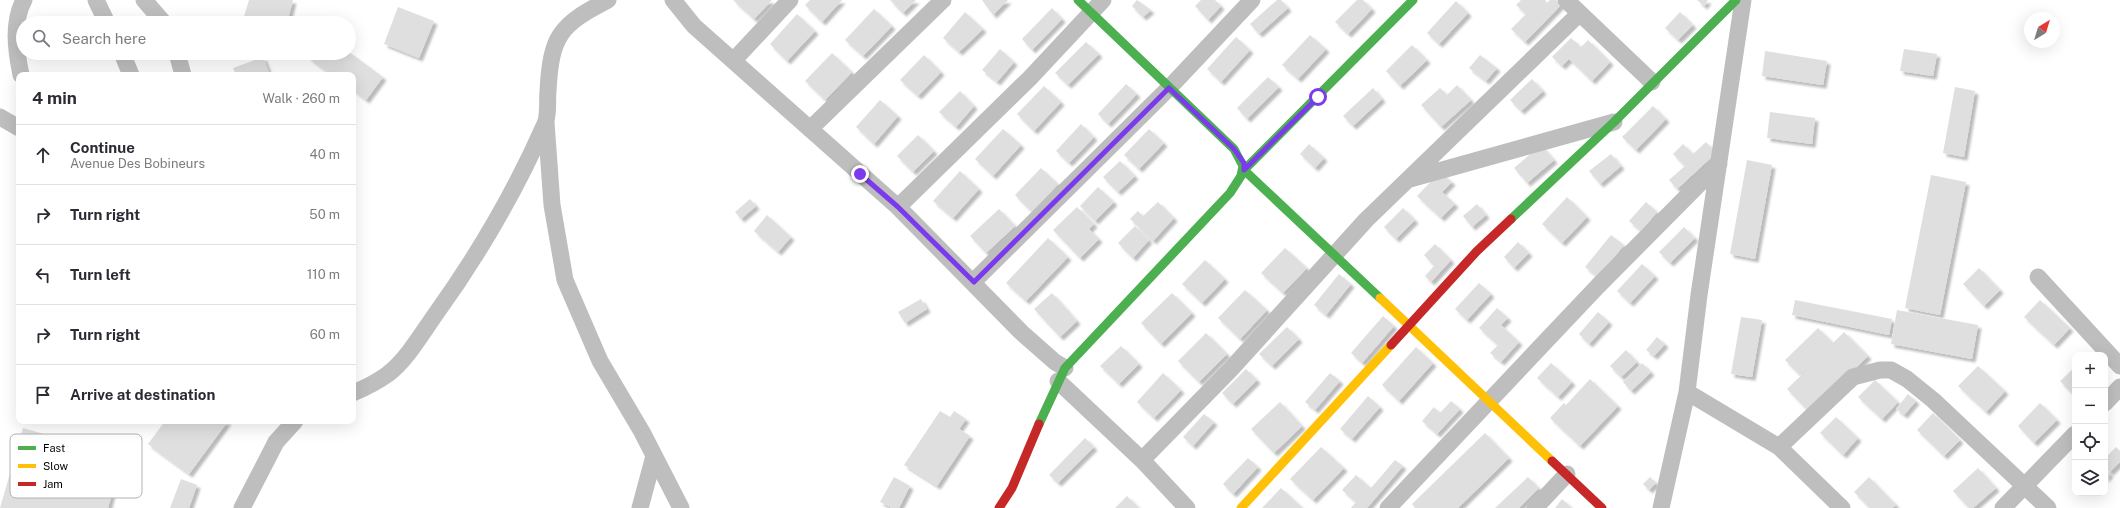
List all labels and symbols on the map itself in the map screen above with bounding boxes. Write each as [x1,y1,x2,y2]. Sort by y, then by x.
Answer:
north arrow [2024,12,2060,48]
route start [1309,88,1327,106]
route end [851,165,869,183]
legend [10,434,142,498]
text: Fast [43,442,65,454]
text: Slow [43,460,69,472]
text: Jam [43,478,63,490]

